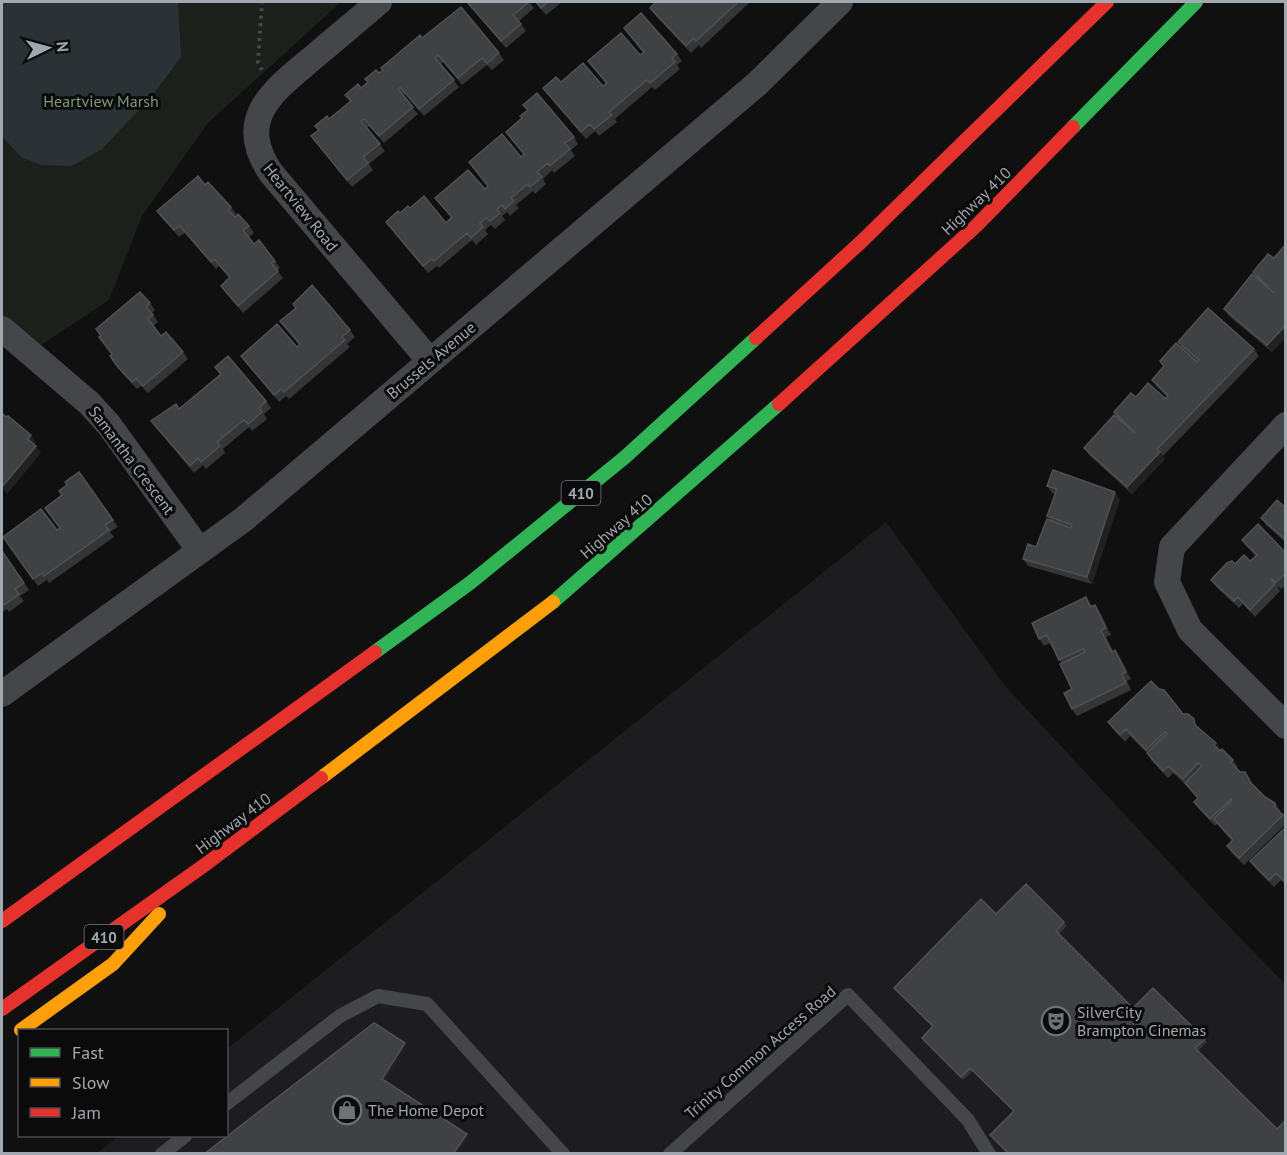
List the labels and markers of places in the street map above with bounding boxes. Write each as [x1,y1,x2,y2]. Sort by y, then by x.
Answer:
place label: SilverCity Brampton Cinemas [1077,1002,1206,1040]
theatre icon: SilverCity Brampton Cinemas [1040,1005,1072,1037]
shop icon: The Home Depot [331,1094,363,1126]
place label: The Home Depot [368,1100,485,1120]

